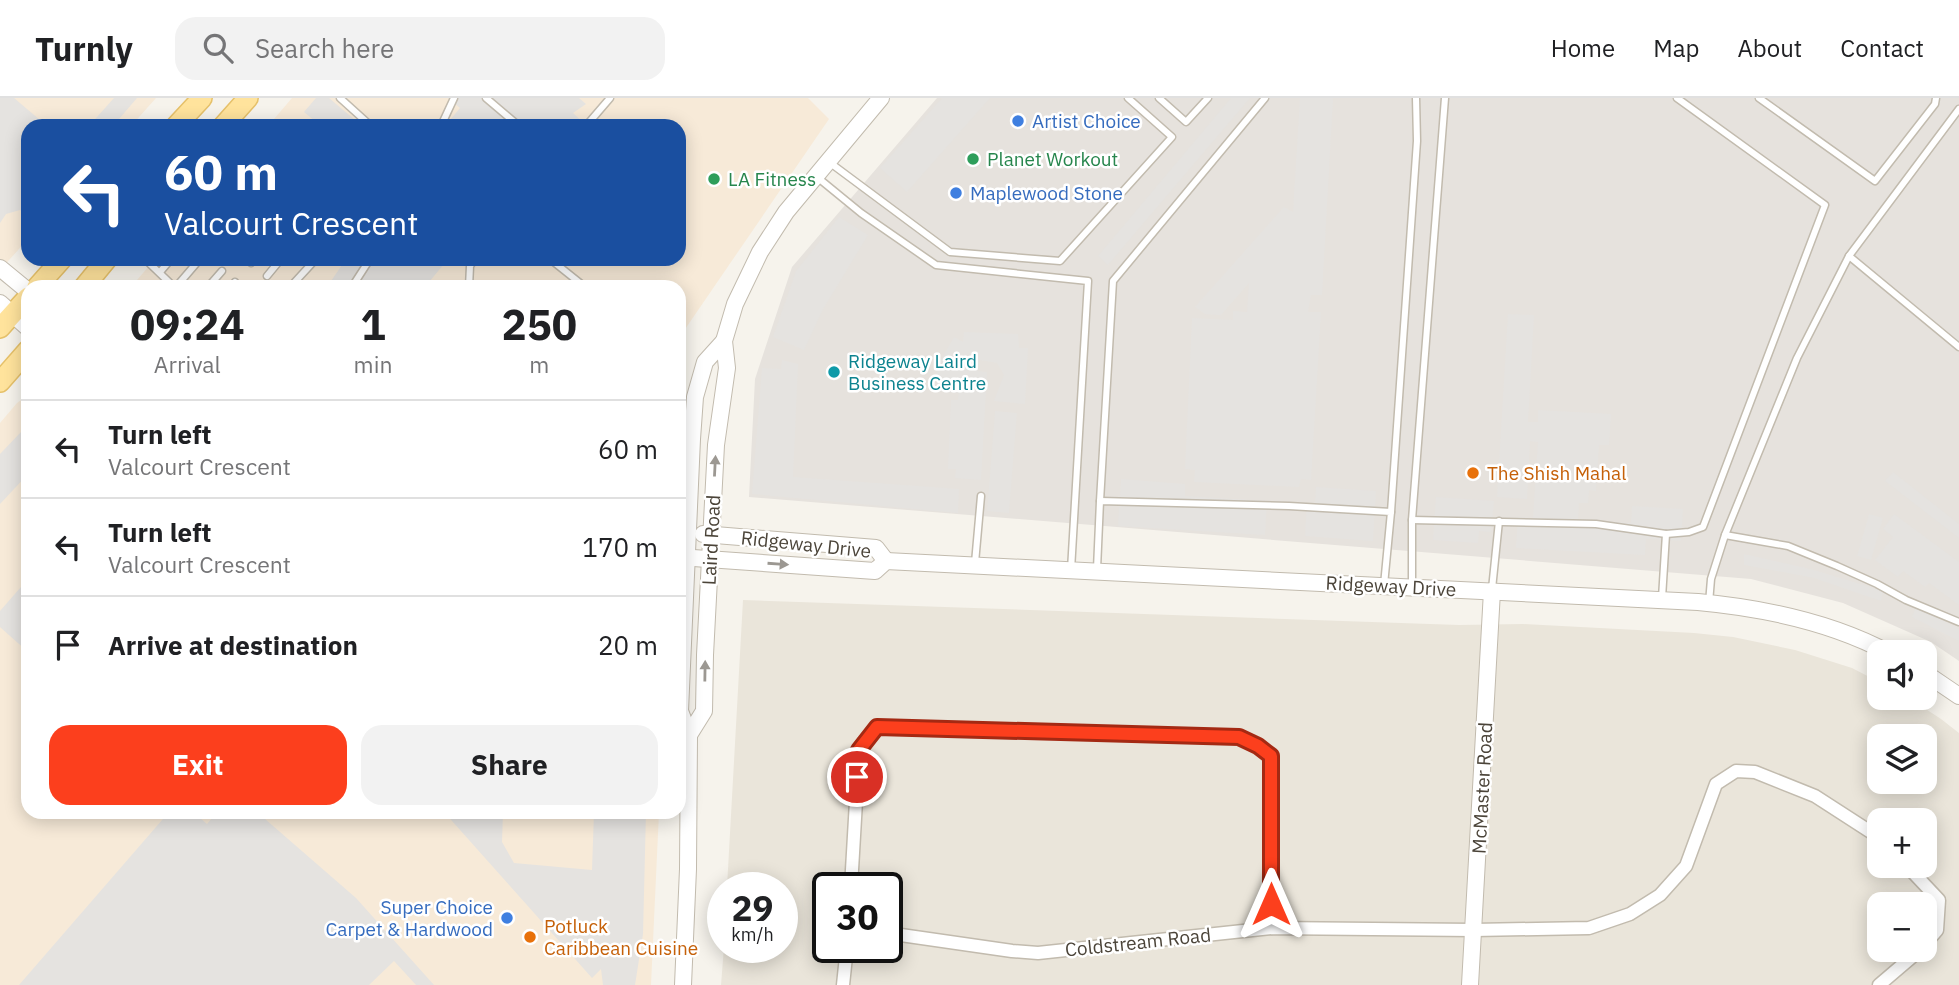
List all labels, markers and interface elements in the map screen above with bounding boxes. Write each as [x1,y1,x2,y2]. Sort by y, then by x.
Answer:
search box [175,17,665,80]
text: Turnly [35,27,133,70]
icon: search [199,29,237,67]
text: Search here [255,31,394,65]
text: Home [1551,32,1615,64]
text: Map [1653,32,1699,64]
text: About [1737,32,1802,64]
text: Contact [1840,32,1924,64]
place label: Artist Choice [1032,109,1141,133]
marker: Artist Choice [1010,113,1026,129]
text: 60 m [164,140,278,203]
icon: left [49,147,140,238]
place label: Planet Workout [987,147,1118,171]
marker: Planet Workout [965,151,981,167]
place label: LA Fitness [728,167,816,191]
marker: LA Fitness [706,171,722,187]
place label: Maplewood Stone [970,181,1123,205]
marker: Maplewood Stone [948,185,964,201]
text: Valcourt Crescent [164,202,418,244]
text: 09:24 [130,297,245,352]
text: 1 [360,297,386,352]
text: 250 [501,297,577,352]
text: Arrival [154,349,221,379]
text: min [354,349,392,379]
text: m [529,349,549,379]
place label: Ridgeway Laird Business Centre [848,349,986,395]
marker: Ridgeway Laird Business Centre [826,364,842,380]
text: Turn left [108,417,211,451]
icon: left [49,430,87,468]
text: 60 m [598,432,658,466]
text: Valcourt Crescent [108,451,291,481]
one-way arrow [709,455,720,477]
place label: The Shish Mahal [1487,461,1626,485]
marker: The Shish Mahal [1465,465,1481,481]
street label: Laird Road [697,494,725,586]
text: Turn left [108,515,211,549]
street label: Ridgeway Drive [740,525,872,563]
icon: left [49,528,87,566]
text: 170 m [582,530,658,564]
text: Valcourt Crescent [108,549,291,579]
one-way arrow [767,559,789,570]
street label: Ridgeway Drive [1325,571,1457,601]
icon: arrive [49,626,87,664]
text: Arrive at destination [108,628,358,662]
text: 20 m [598,628,658,662]
map controls [1867,640,1937,962]
button: sound [1867,640,1937,710]
one-way arrow [699,660,711,682]
street label: McMaster Road [1467,722,1497,854]
button: layers [1867,724,1937,794]
button: Exit [49,725,347,805]
button: Share [361,725,658,805]
pin [827,747,887,807]
icon: arrive [838,758,876,796]
button: + [1867,808,1937,878]
position arrow [1234,867,1308,941]
speed limit sign: 30 [812,872,903,963]
text: 29 [731,885,774,931]
button: − [1867,892,1937,962]
place label: Super Choice Carpet & Hardwood [326,895,493,941]
marker: Super Choice Carpet & Hardwood [499,910,515,926]
place label: Potluck Caribbean Cuisine [544,914,698,960]
street label: Coldstream Road [1064,922,1212,962]
text: km/h [731,923,774,946]
marker: Potluck Caribbean Cuisine [522,929,538,945]

